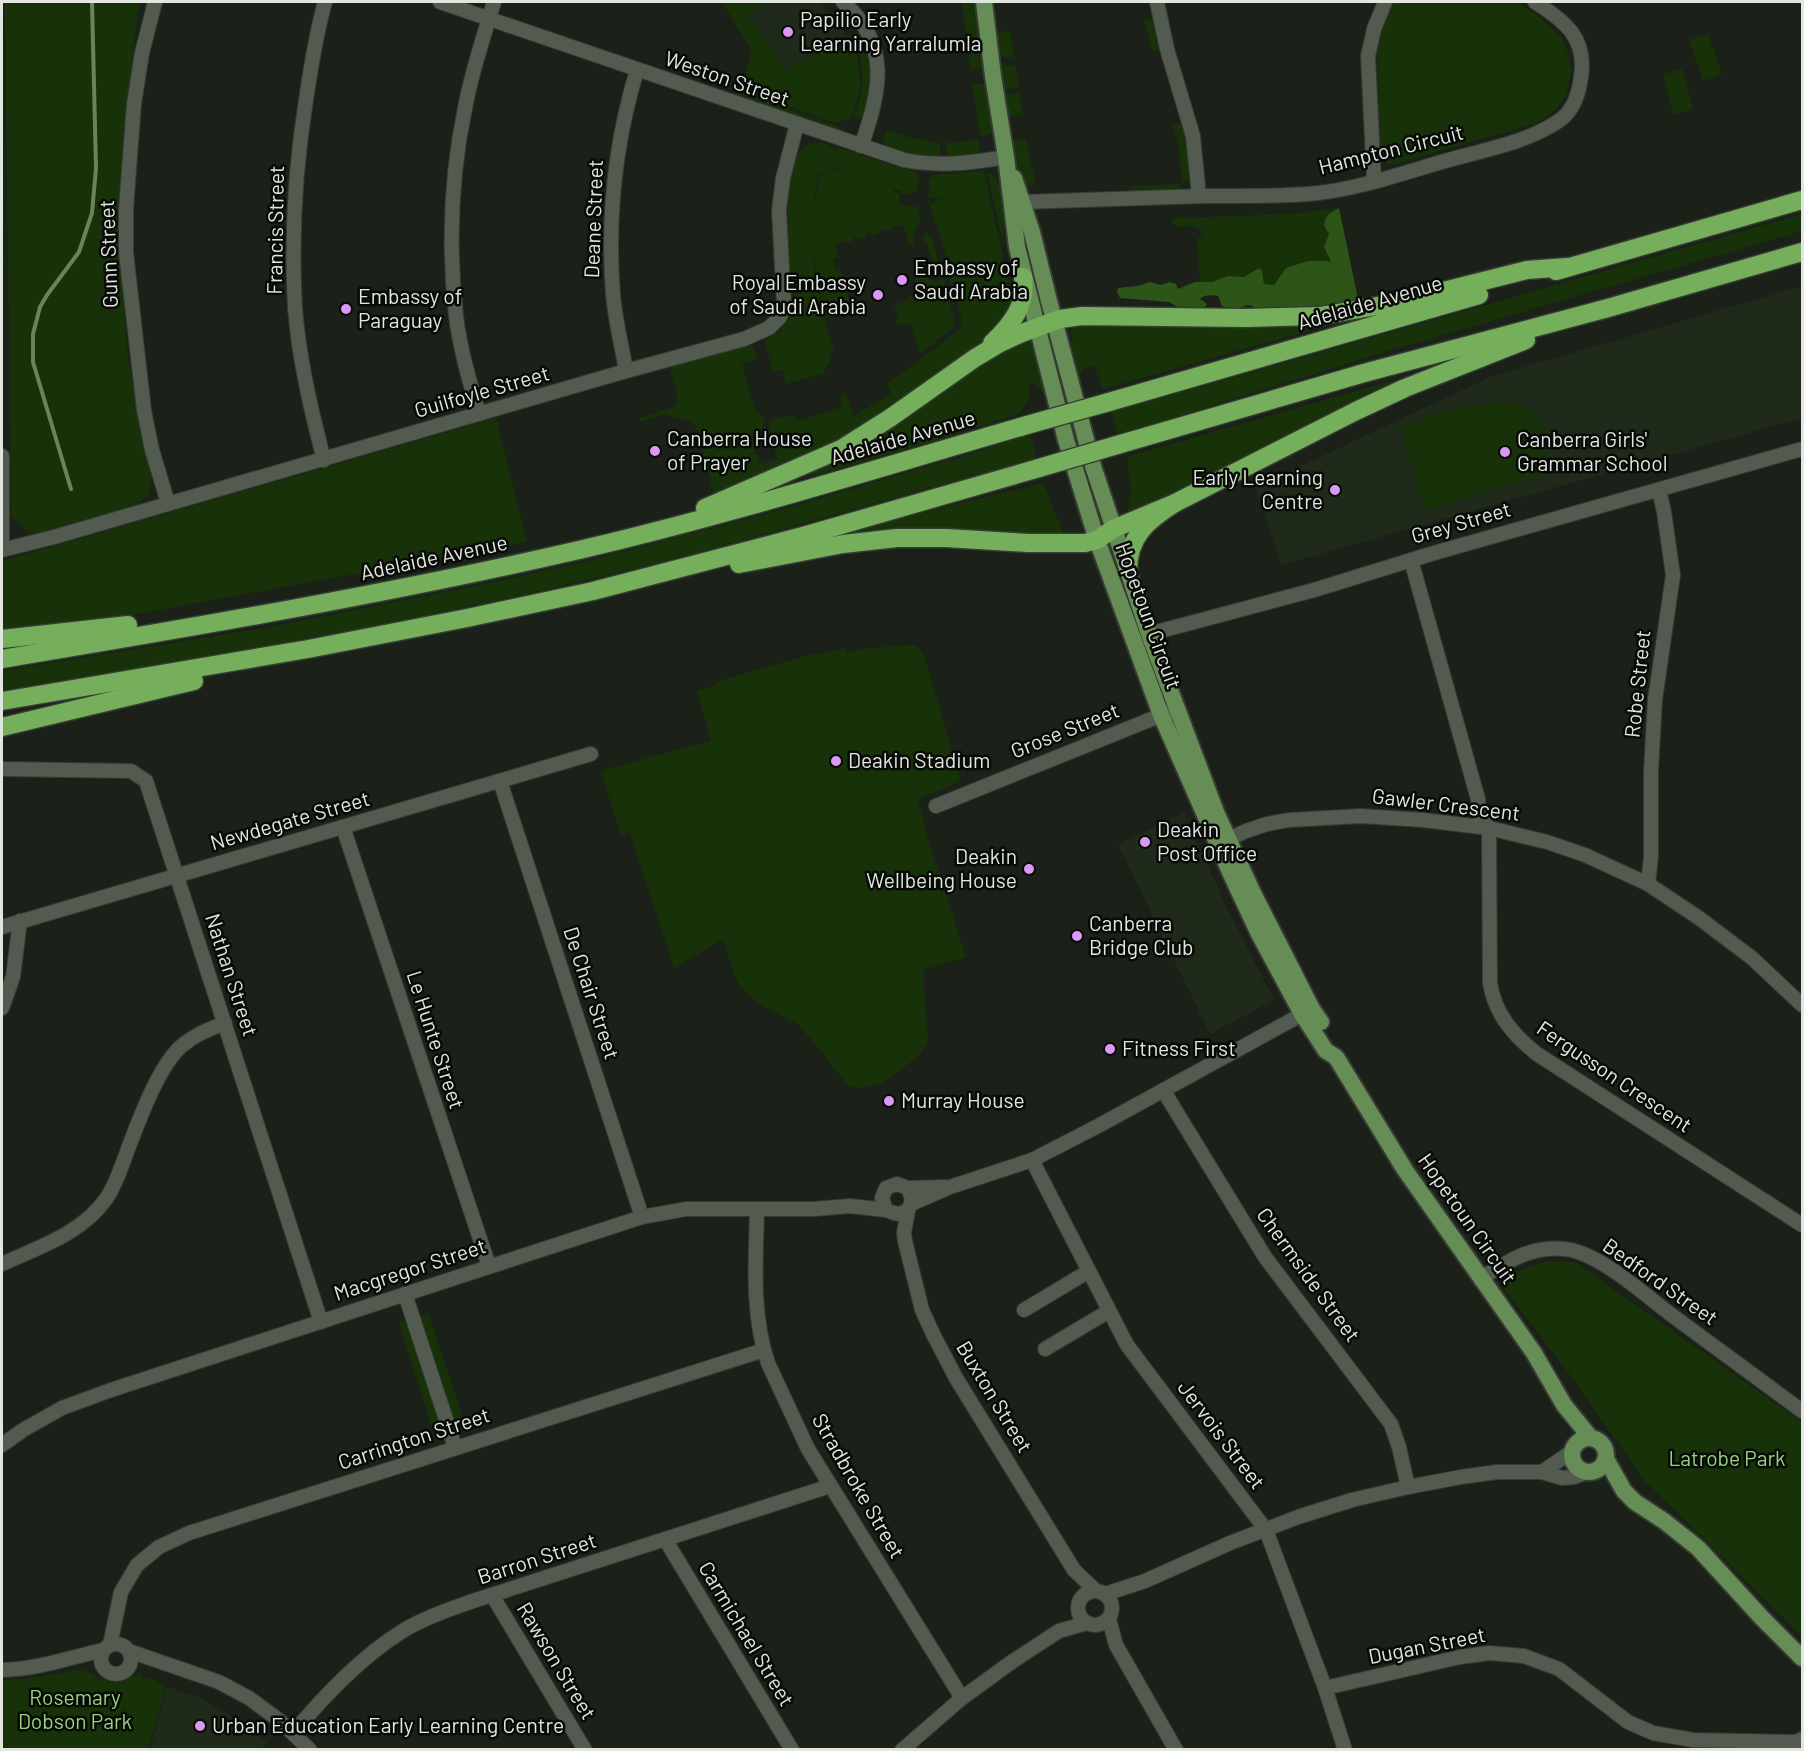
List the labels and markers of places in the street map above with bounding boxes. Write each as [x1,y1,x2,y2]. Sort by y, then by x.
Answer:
place label: Papilio Early Learning Yarralumla [800,6,982,55]
marker: Papilio Early Learning Yarralumla [781,25,795,39]
place label: Embassy of Saudi Arabia [914,254,1028,303]
place label: Royal Embassy of Saudi Arabia [729,269,866,318]
marker: Embassy of Saudi Arabia [895,273,909,287]
place label: Embassy of Paraguay [358,283,462,332]
marker: Royal Embassy of Saudi Arabia [871,288,885,302]
marker: Embassy of Paraguay [339,302,353,316]
place label: Canberra House of Prayer [667,425,812,474]
place label: Canberra Girls' Grammar School [1517,426,1668,475]
marker: Canberra House of Prayer [648,444,662,458]
marker: Canberra Girls' Grammar School [1498,445,1512,459]
place label: Early Learning Centre [1193,464,1323,513]
marker: Early Learning Centre [1328,483,1342,497]
place label: Deakin Stadium [848,747,990,772]
marker: Deakin Stadium [829,754,843,768]
place label: Deakin Post Office [1157,816,1257,865]
marker: Deakin Post Office [1138,835,1152,849]
place label: Deakin Wellbeing House [866,843,1017,892]
marker: Deakin Wellbeing House [1022,862,1036,876]
place label: Canberra Bridge Club [1089,910,1194,959]
marker: Canberra Bridge Club [1070,929,1084,943]
place label: Fitness First [1122,1035,1236,1060]
marker: Fitness First [1103,1042,1117,1056]
place label: Murray House [901,1087,1025,1112]
marker: Murray House [882,1094,896,1108]
place label: Urban Education Early Learning Centre [212,1712,564,1737]
marker: Urban Education Early Learning Centre [193,1719,207,1733]

